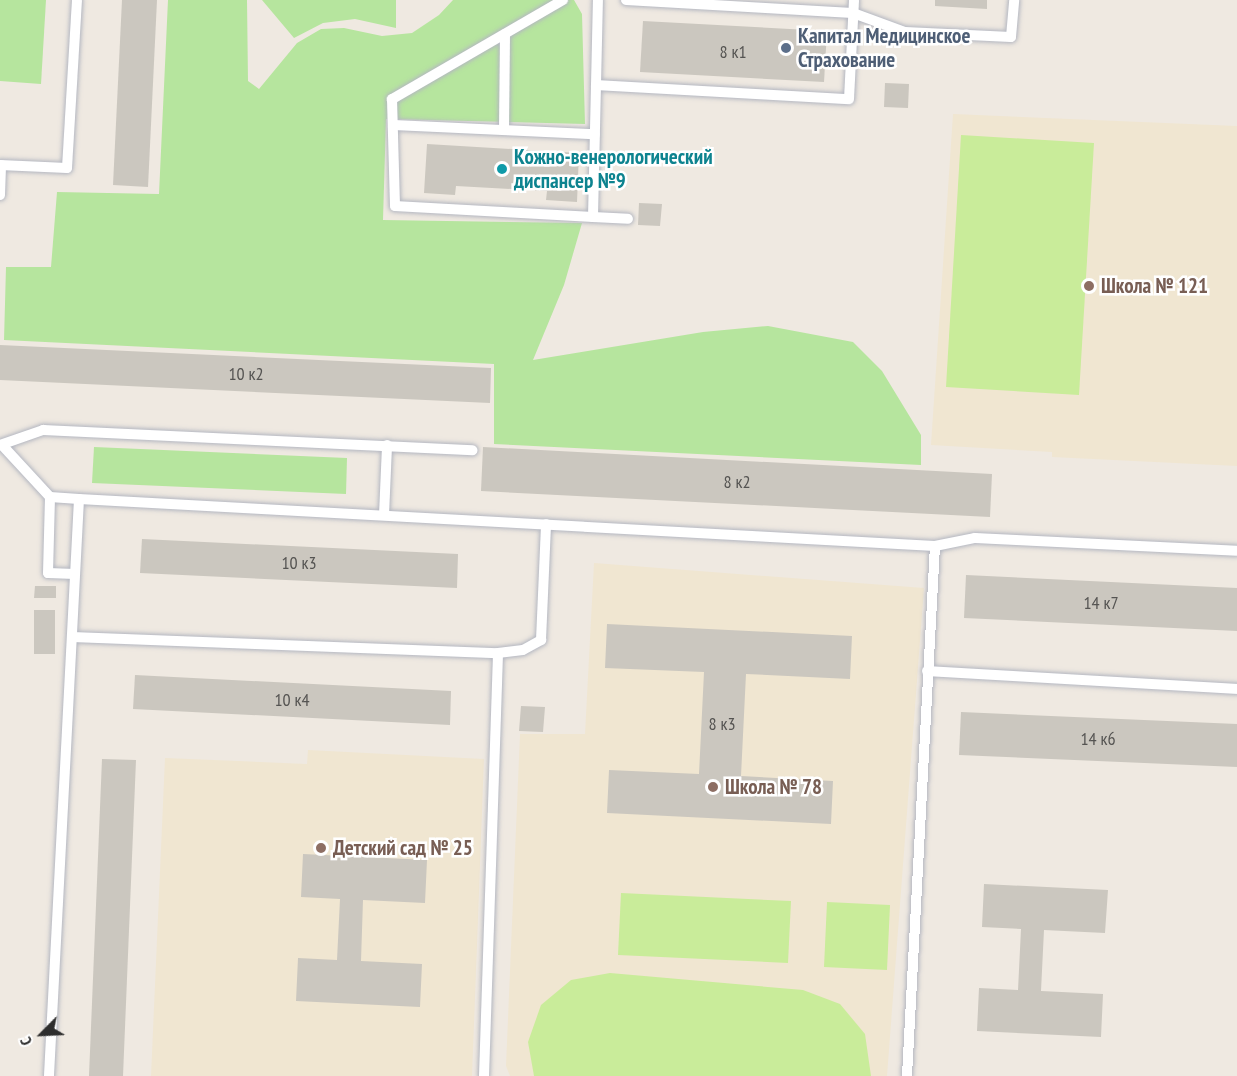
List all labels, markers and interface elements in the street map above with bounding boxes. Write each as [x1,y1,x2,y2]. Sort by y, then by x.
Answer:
place label: Капитал Медицинское Страхование [798,23,970,73]
house number: 8 к1 [720,41,746,63]
marker: Капитал Медицинское Страхование [779,41,793,55]
place label: Кожно-венерологический диспансер №9 [514,144,713,194]
marker: Кожно-венерологический диспансер №9 [495,162,509,176]
place label: Школа № 121 [1101,273,1208,299]
marker: Школа № 121 [1082,279,1096,293]
house number: 10 к2 [228,363,264,385]
house number: 8 к2 [724,471,750,493]
house number: 10 к3 [281,552,317,574]
house number: 14 к7 [1083,592,1119,614]
house number: 10 к4 [274,689,310,711]
house number: 8 к3 [709,713,735,735]
house number: 14 к6 [1080,728,1116,750]
place label: Школа № 78 [725,774,822,800]
marker: Школа № 78 [706,780,720,794]
place label: Детский сад № 25 [333,835,473,861]
marker: Детский сад № 25 [314,841,328,855]
north arrow [12,1004,72,1064]
text: С [15,1034,36,1049]

